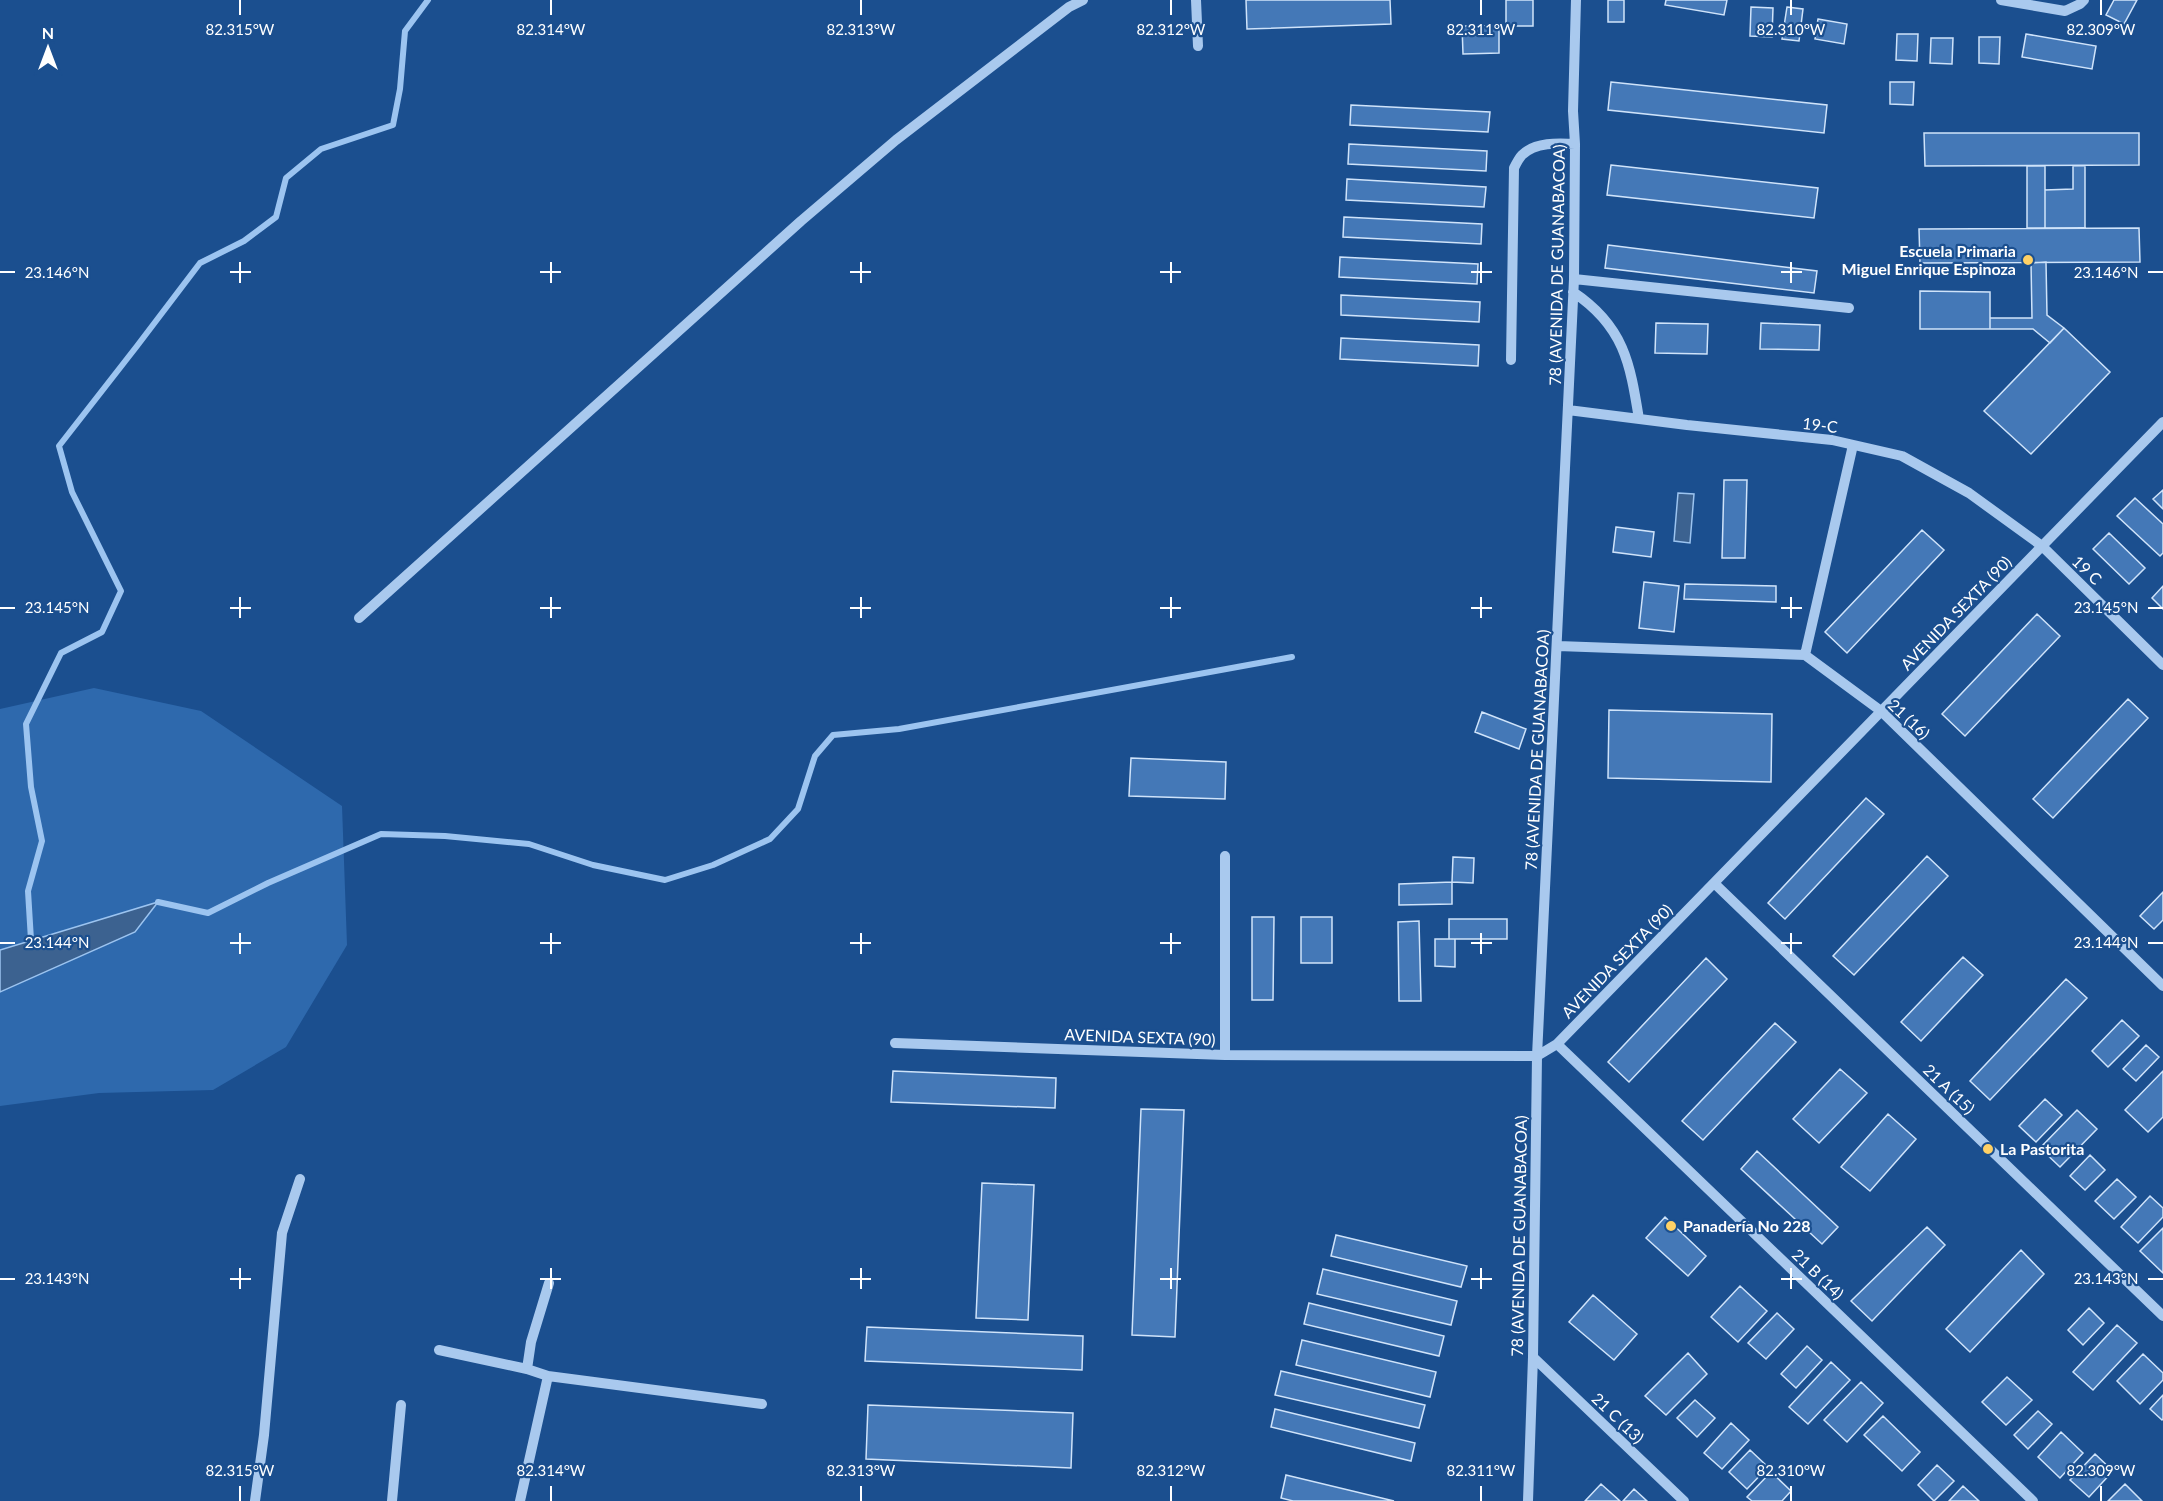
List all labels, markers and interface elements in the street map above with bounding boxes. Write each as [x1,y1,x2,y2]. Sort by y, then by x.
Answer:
north arrow [18,18,78,78]
text: 82.315°W [206,20,275,38]
text: 82.314°W [517,20,586,38]
text: 82.313°W [827,20,896,38]
text: 82.312°W [1137,20,1206,38]
text: 82.311°W [1447,20,1516,38]
text: 82.310°W [1757,20,1826,38]
text: 82.309°W [2067,20,2136,38]
text: N [42,23,54,42]
street label: 78 (AVENIDA DE GUANABACOA) [1545,144,1568,386]
place label: Escuela Primaria Miguel Enrique Espinoza [1842,241,2016,278]
marker: Escuela Primaria Miguel Enrique Espinoza [2021,253,2035,267]
text: 23.146°N [25,263,89,281]
text: 23.146°N [2074,263,2138,281]
street label: 19-C [1801,413,1839,436]
street label: 19 C [2069,551,2106,588]
street label: AVENIDA SEXTA (90) [1896,552,2015,674]
text: 23.145°N [25,598,89,616]
text: 23.145°N [2074,598,2138,616]
street label: 78 (AVENIDA DE GUANABACOA) [1521,629,1552,871]
street label: 21 (16) [1885,695,1934,743]
street label: AVENIDA SEXTA (90) [1557,900,1676,1022]
text: 23.144°N [25,933,89,951]
text: 23.144°N [2074,933,2138,951]
street label: AVENIDA SEXTA (90) [1064,1024,1216,1049]
street label: 21 A (15) [1920,1060,1979,1118]
street label: 78 (AVENIDA DE GUANABACOA) [1507,1115,1530,1357]
place label: La Pastorita [2000,1139,2084,1158]
marker: La Pastorita [1981,1142,1995,1156]
place label: Panadería No 228 [1683,1216,1811,1235]
marker: Panadería No 228 [1664,1219,1678,1233]
street label: 21 B (14) [1789,1245,1848,1303]
text: 23.143°N [25,1269,89,1287]
text: 23.143°N [2074,1269,2138,1287]
street label: 21 C (13) [1589,1388,1648,1447]
text: 82.315°W [206,1461,275,1479]
text: 82.314°W [517,1461,586,1479]
text: 82.313°W [827,1461,896,1479]
text: 82.312°W [1137,1461,1206,1479]
text: 82.311°W [1447,1461,1516,1479]
text: 82.310°W [1757,1461,1826,1479]
text: 82.309°W [2067,1461,2136,1479]

